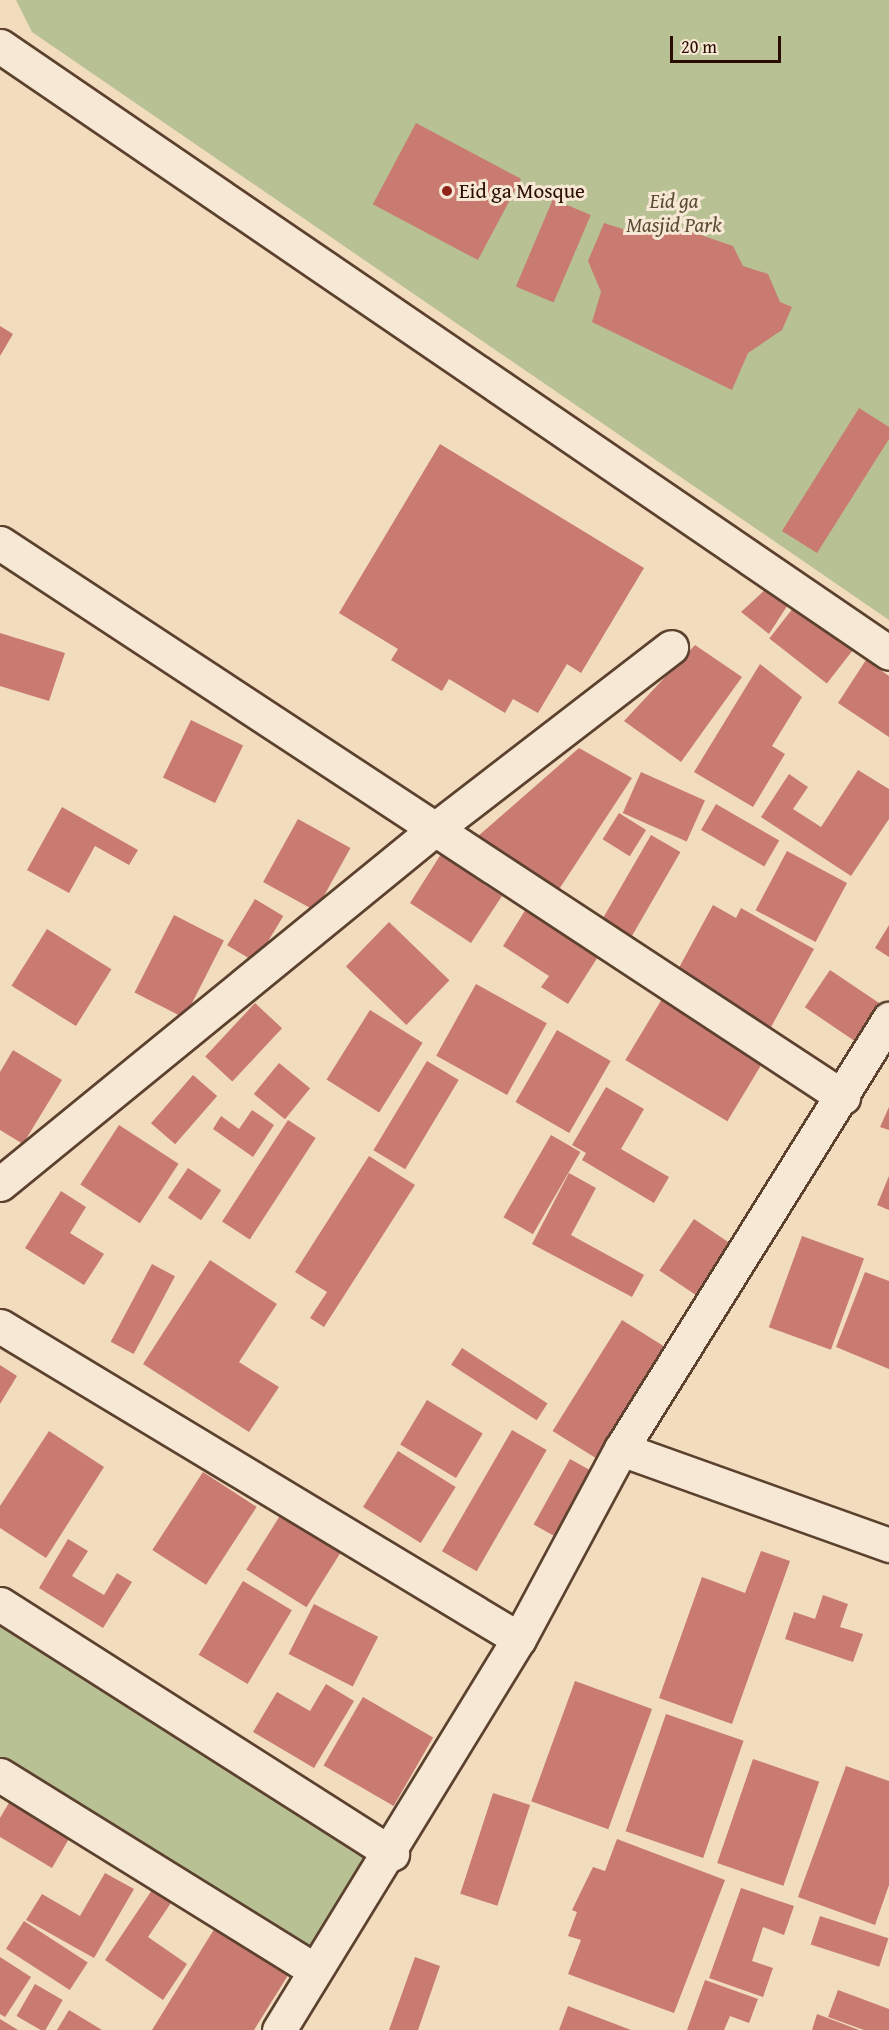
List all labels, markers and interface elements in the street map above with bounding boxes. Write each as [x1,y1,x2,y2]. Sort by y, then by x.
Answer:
scale bar [673,24,784,62]
text: 20 m [681,33,717,60]
place label: Eid ga Mosque [459,178,585,204]
marker: Eid ga Mosque [440,184,454,198]
park label: Eid ga Masjid Park [626,188,722,238]

